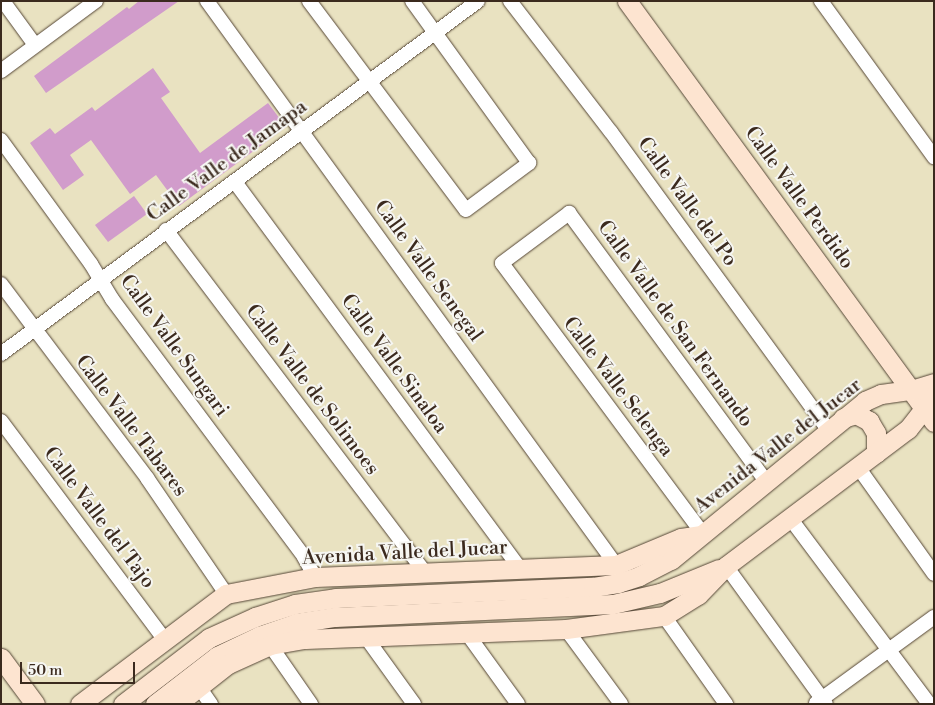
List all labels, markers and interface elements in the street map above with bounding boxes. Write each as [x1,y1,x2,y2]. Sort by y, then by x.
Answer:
street label: Calle Valle de Jamapa [142,95,312,227]
street label: Calle Valle Perdido [739,122,859,274]
street label: Calle Valle del Po [632,133,742,271]
street label: Calle Valle Senegal [369,196,487,346]
street label: Calle Valle de San Fernando [592,216,758,432]
street label: Calle Valle Sungari [114,270,234,422]
street label: Calle Valle Sinaloa [335,290,453,438]
street label: Calle Valle de Solimoes [240,300,384,480]
street label: Calle Valle Selenga [558,312,678,462]
street label: Calle Valle Tabares [70,351,192,501]
street label: Avenida Valle del Jucar [690,373,866,519]
street label: Calle Valle del Tajo [38,443,160,593]
street label: Avenida Valle del Jucar [302,536,508,570]
scale bar [22,652,138,684]
text: 50 m [28,661,62,680]

